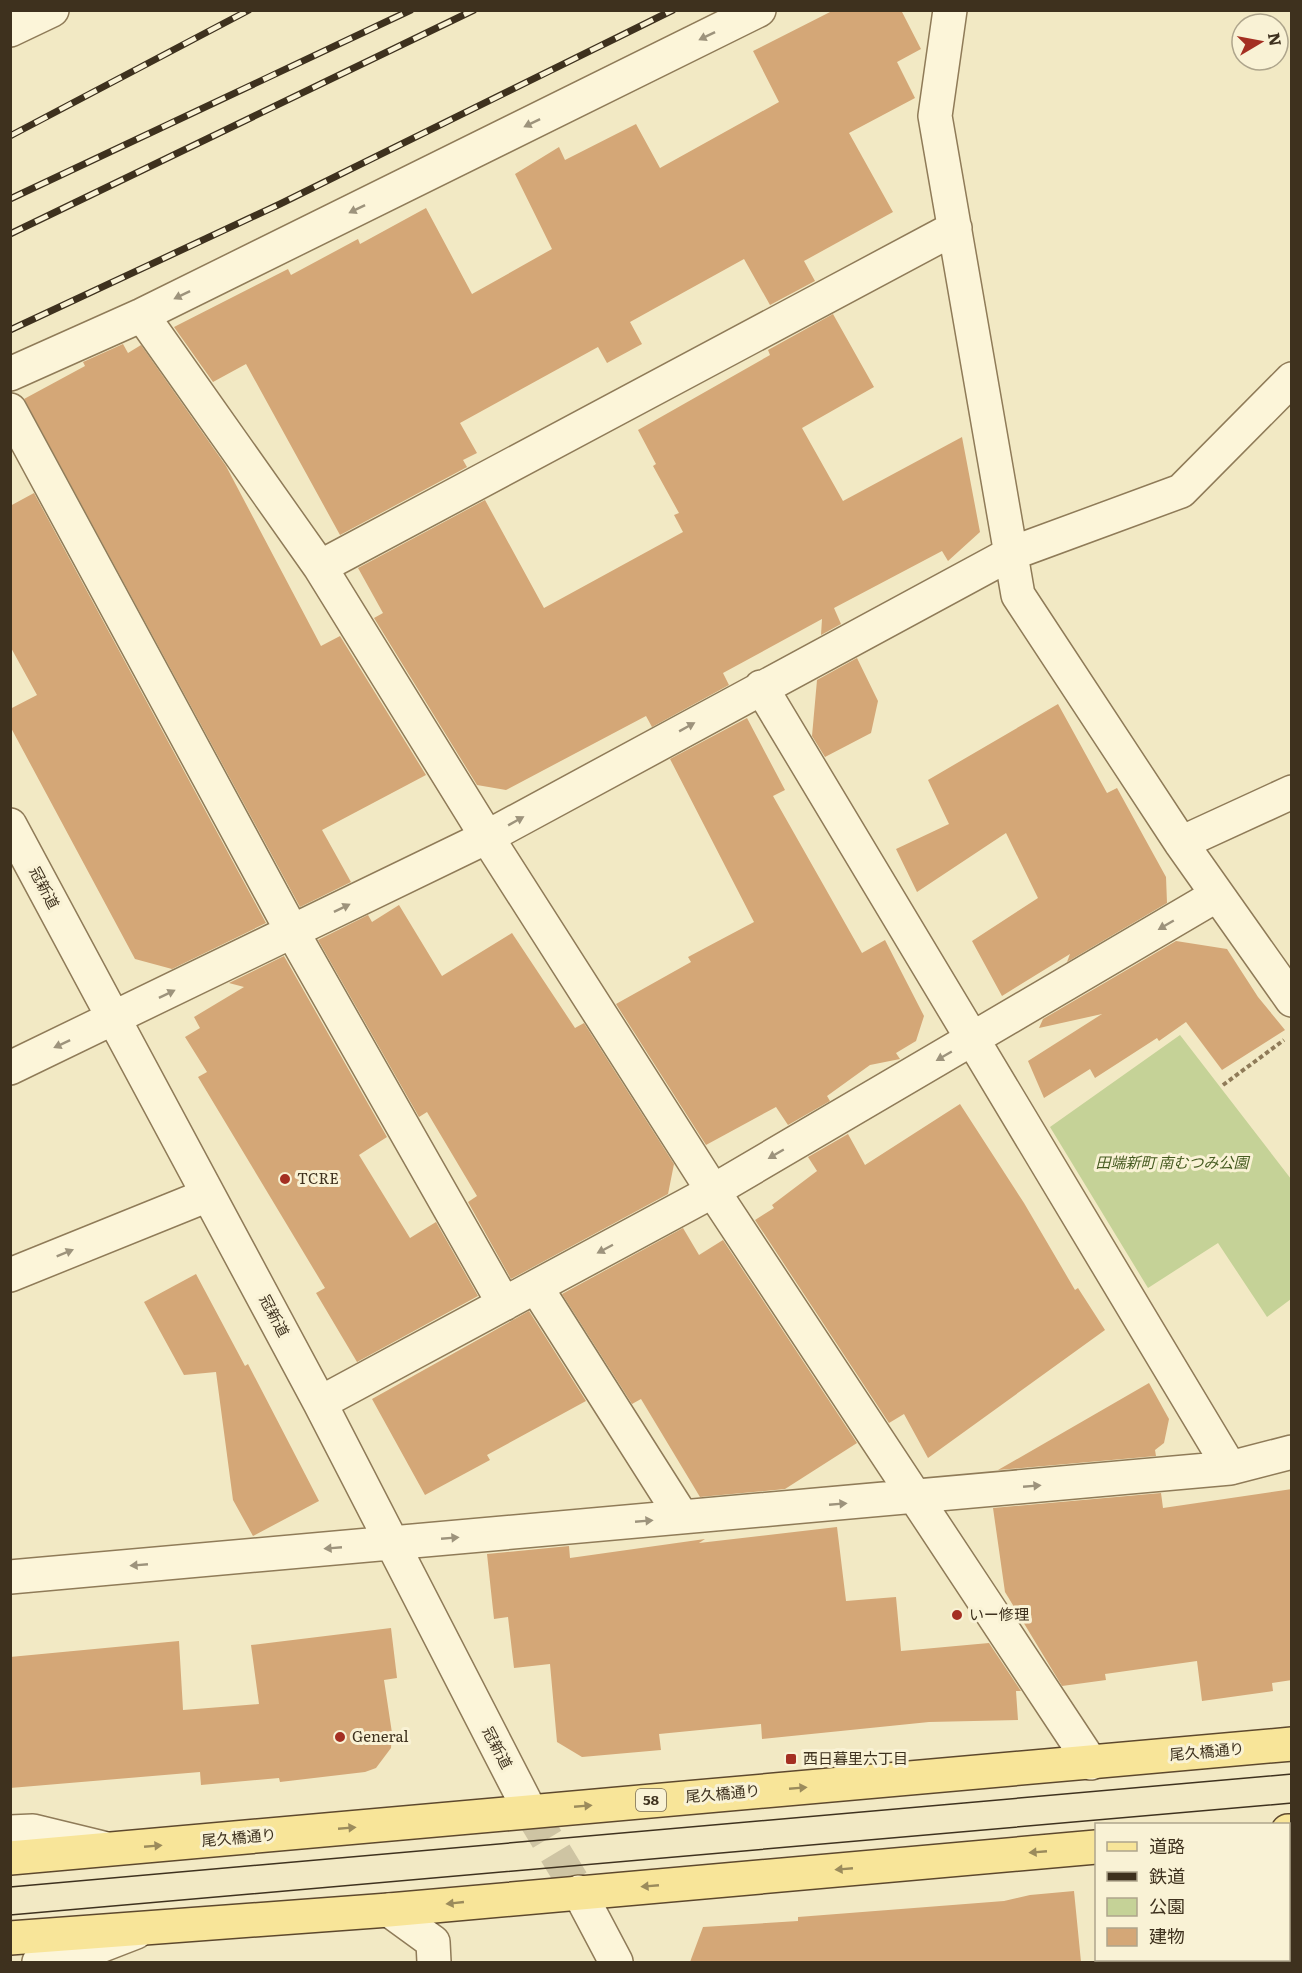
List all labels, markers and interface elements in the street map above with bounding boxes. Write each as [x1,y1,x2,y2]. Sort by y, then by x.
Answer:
north arrow [1230,12,1290,72]
text: N [1263,31,1289,48]
one-way arrow [698,32,715,41]
one-way arrow [523,118,540,128]
one-way arrow [348,205,365,214]
one-way arrow [173,291,190,300]
one-way arrow [679,722,696,732]
one-way arrow [508,816,525,826]
street label: 冠新道 [25,862,66,913]
one-way arrow [333,904,350,913]
one-way arrow [1157,920,1174,930]
one-way arrow [158,989,175,999]
one-way arrow [54,1040,71,1049]
one-way arrow [936,1050,952,1061]
one-way arrow [767,1149,784,1159]
park label: 田端新町 南むつみ公園 [1096,1150,1250,1173]
place label: TCRE [297,1166,339,1189]
marker: TCRE [278,1172,292,1186]
one-way arrow [597,1244,614,1254]
one-way arrow [56,1248,74,1258]
street label: 冠新道 [255,1290,296,1341]
one-way arrow [1023,1481,1042,1491]
one-way arrow [829,1499,848,1509]
one-way arrow [634,1516,653,1526]
one-way arrow [440,1533,459,1543]
one-way arrow [324,1543,343,1552]
one-way arrow [129,1560,148,1570]
place label: いー修理 [969,1602,1029,1625]
marker: いー修理 [950,1608,964,1622]
street label: 冠新道 [478,1722,519,1773]
place label: General [352,1724,409,1747]
marker: General [333,1730,347,1744]
street label: 尾久橋通り [1169,1736,1245,1765]
place label: 西日暮里六丁目 [803,1746,908,1769]
marker: 西日暮里六丁目 [784,1752,798,1766]
street label: 尾久橋通り [685,1778,761,1807]
one-way arrow [788,1783,807,1793]
road number: 58 [636,1789,666,1811]
one-way arrow [573,1801,592,1811]
street label: 尾久橋通り [201,1822,277,1851]
one-way arrow [337,1823,356,1833]
legend [1095,1823,1290,1961]
text: 道路 [1149,1832,1185,1859]
one-way arrow [143,1841,162,1851]
one-way arrow [1029,1847,1048,1857]
text: 鉄道 [1149,1862,1185,1889]
one-way arrow [834,1864,853,1874]
one-way arrow [640,1881,659,1891]
text: 公園 [1149,1892,1185,1919]
one-way arrow [446,1898,465,1908]
text: 建物 [1149,1922,1185,1949]

